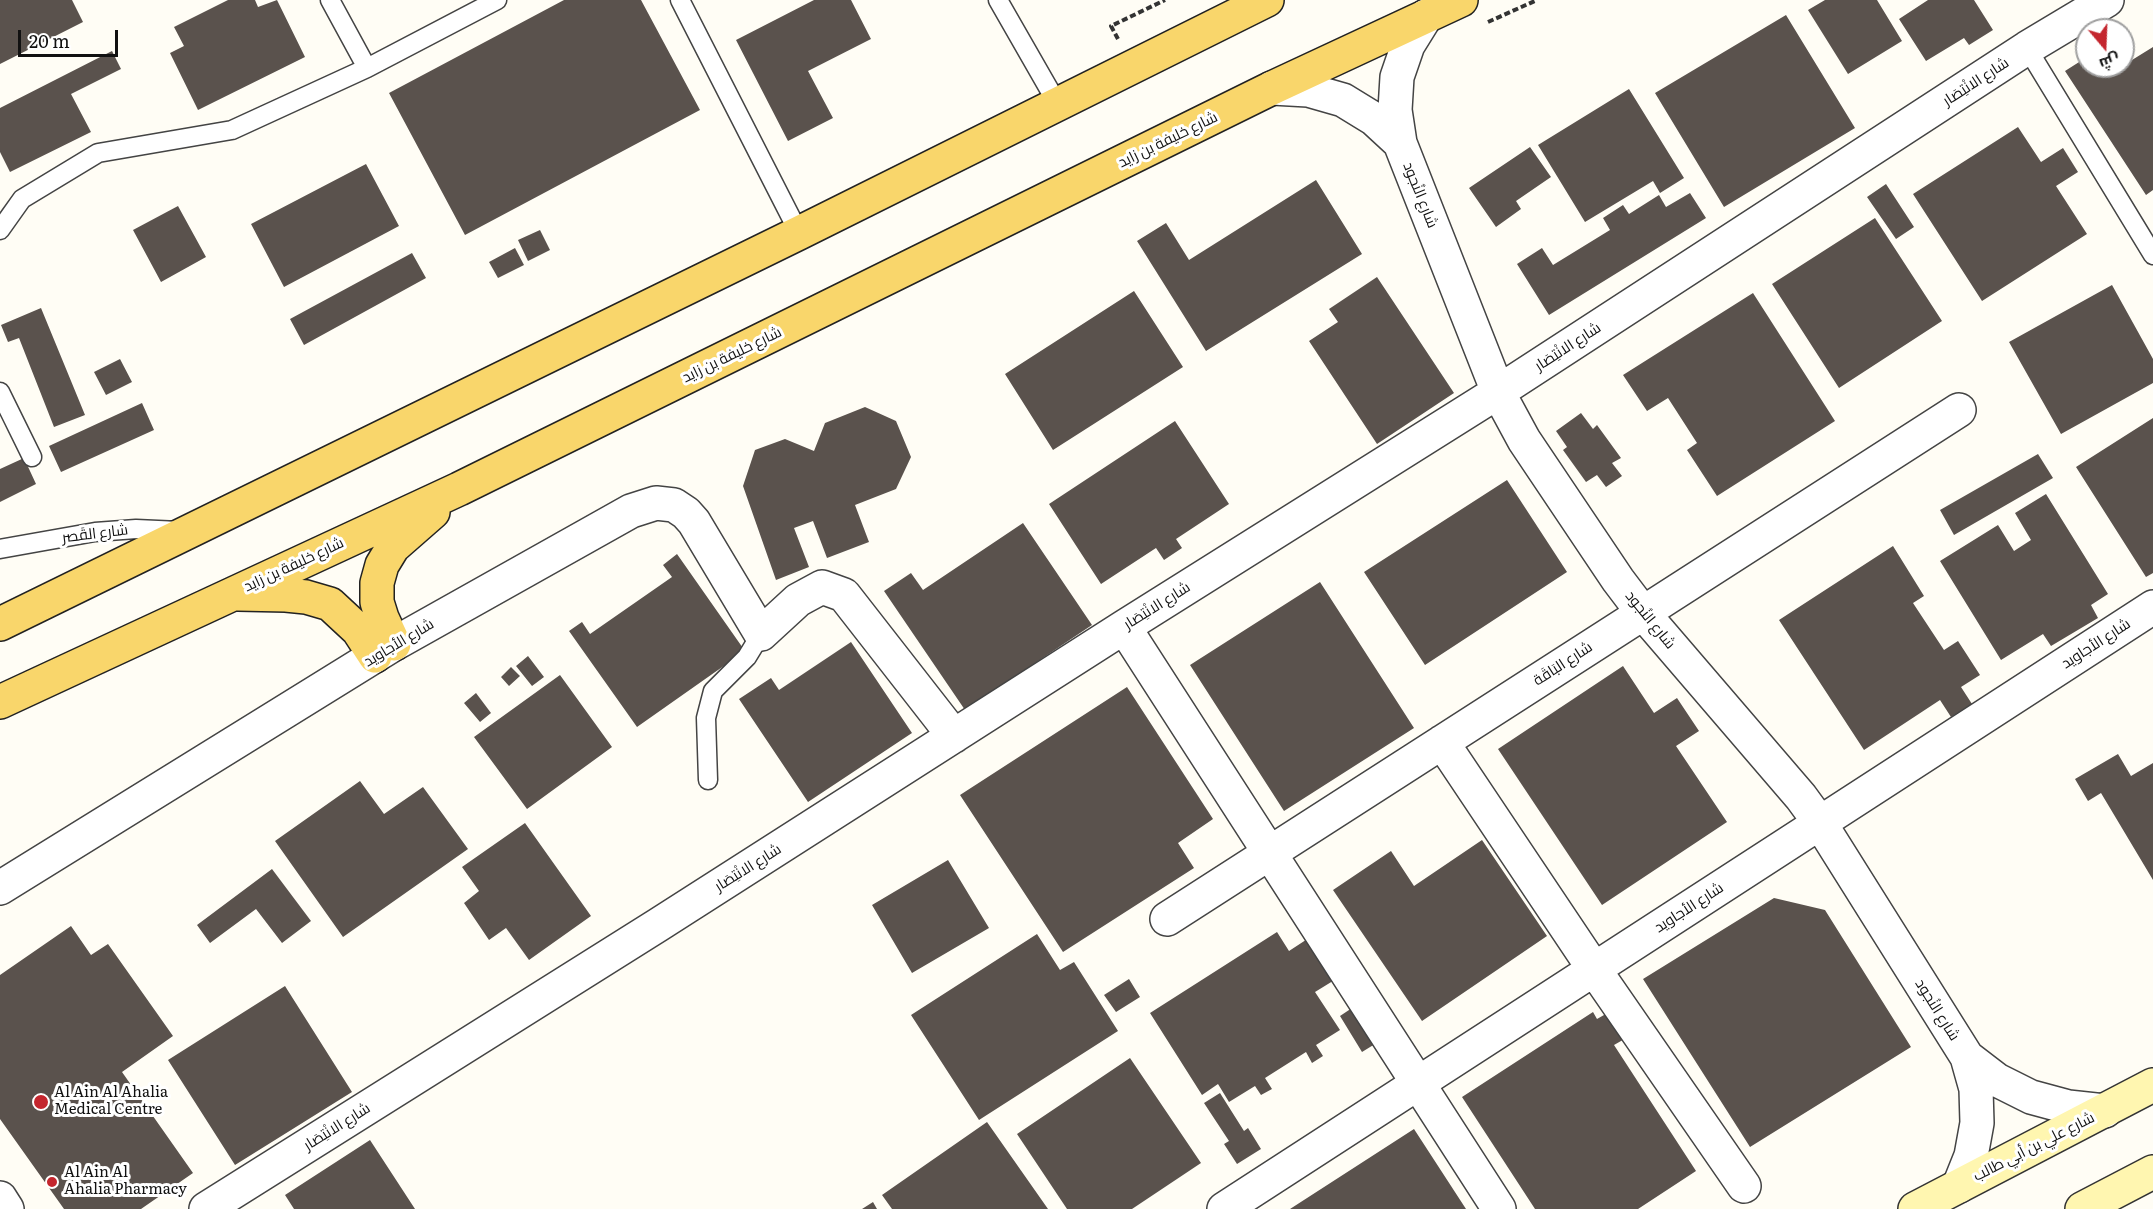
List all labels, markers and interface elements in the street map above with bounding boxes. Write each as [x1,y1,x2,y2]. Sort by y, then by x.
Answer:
scale bar [21,18,122,56]
north arrow [2075,18,2135,78]
text: 20 m [29,27,70,54]
text: ش [2097,48,2124,78]
street label: شارع الانْتِصَار [1940,54,2012,110]
street label: شارع خليفة بن زايد [1115,108,1221,172]
street label: شارع النُجود [1399,159,1441,231]
street label: شارع الانْتِصَار [1532,319,1604,375]
street label: شارع خليفة بن زايد [679,323,785,387]
street label: شارع القَصر [61,521,129,547]
street label: شارع خليفة بن زايد [241,534,347,596]
street label: شارع الانْتِصَار [1120,578,1194,634]
street label: شارع النُجود [1621,587,1679,653]
street label: شارع الأجاويد [361,615,437,671]
street label: شارع الأجاويد [2058,615,2134,673]
street label: شارع البَاقَة [1530,638,1596,690]
street label: شارع الانْتِصَار [711,840,785,896]
street label: شارع الأجاويد [1651,879,1727,937]
street label: شارع النُجود [1911,976,1963,1044]
place label: Al Ain Al Ahalia Medical Centre [54,1084,168,1119]
marker: Al Ain Al Ahalia Medical Centre [32,1093,50,1111]
street label: شارع الانْتِصَار [300,1099,374,1155]
street label: شارع علي بن أبي طالب [1970,1109,2098,1185]
place label: Al Ain Al Ahalia Pharmacy [64,1164,187,1199]
marker: Al Ain Al Ahalia Pharmacy [45,1175,59,1189]

